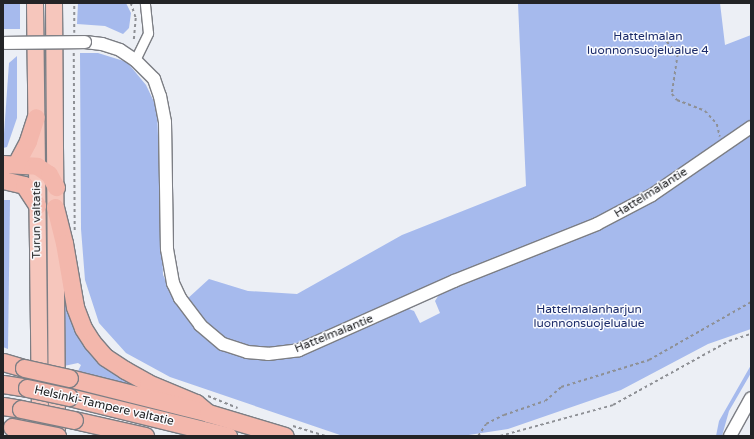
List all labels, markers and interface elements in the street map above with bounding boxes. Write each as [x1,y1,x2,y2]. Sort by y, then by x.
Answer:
park label: Hattelmalan luonnonsuojelualue 4 [587,30,709,58]
street label: Hattelmalantie [612,165,690,221]
street label: Turun valtatie [30,181,44,259]
park label: Hattelmalanharjun luonnonsuojelualue [533,303,645,331]
street label: Hattelmalantie [293,312,375,356]
street label: Helsinki-Tampere valtatie [33,383,175,429]

